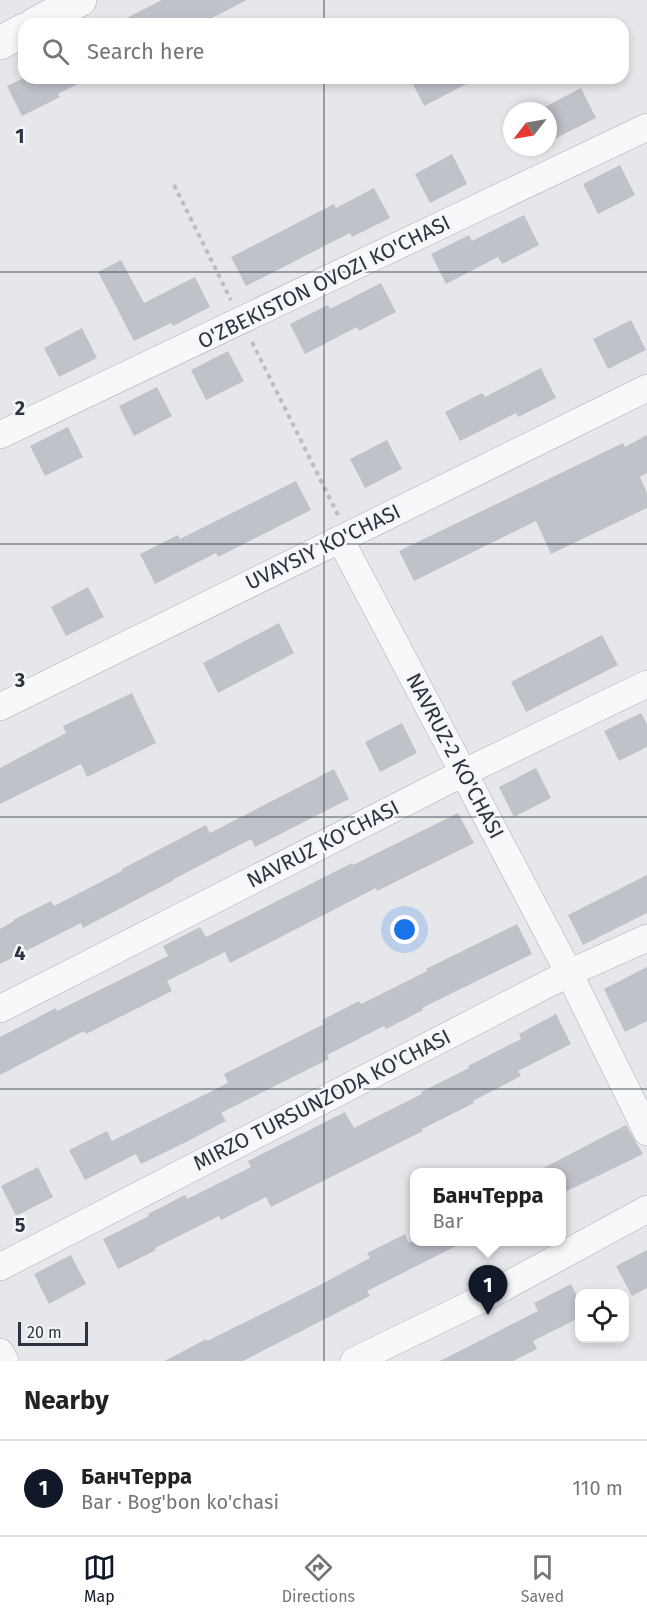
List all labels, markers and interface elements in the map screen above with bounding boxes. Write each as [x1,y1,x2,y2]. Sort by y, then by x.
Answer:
search box [18,18,629,84]
icon: search [39,35,72,68]
text: Search here [87,38,205,65]
north arrow [503,102,557,156]
text: 1 [15,124,25,148]
street label: O'ZBEKISTON OVOZI KO'CHASI [194,209,454,355]
text: 2 [15,396,25,420]
street label: UVAYSIY KO'CHASI [241,498,405,596]
text: 3 [14,668,25,692]
street label: NAVRUZ-2 KO'CHASI [400,669,510,843]
street label: NAVRUZ KO'CHASI [242,794,404,894]
your location [390,915,419,944]
text: 4 [14,941,26,965]
street label: MIRZO TURSUNZODA KO'CHASI [189,1024,455,1176]
popup [410,1168,566,1246]
text: БанчТерра [432,1182,544,1209]
text: Bar [432,1209,463,1233]
text: 5 [15,1213,26,1237]
pin: 1 [468,1266,508,1315]
map controls [575,1289,629,1343]
button: locate [575,1289,629,1343]
scale bar [18,1319,88,1346]
text: 20 m [27,1323,62,1342]
text: Nearby [24,1385,109,1416]
text: БанчТерра [81,1463,192,1490]
text: 1 [39,1476,48,1500]
text: 110 m [572,1476,623,1500]
text: Bar · Bog'bon ko'chasi [81,1490,279,1514]
tab: Map [83,1551,116,1606]
tab: Directions [282,1551,355,1606]
tab: Saved [521,1551,564,1606]

